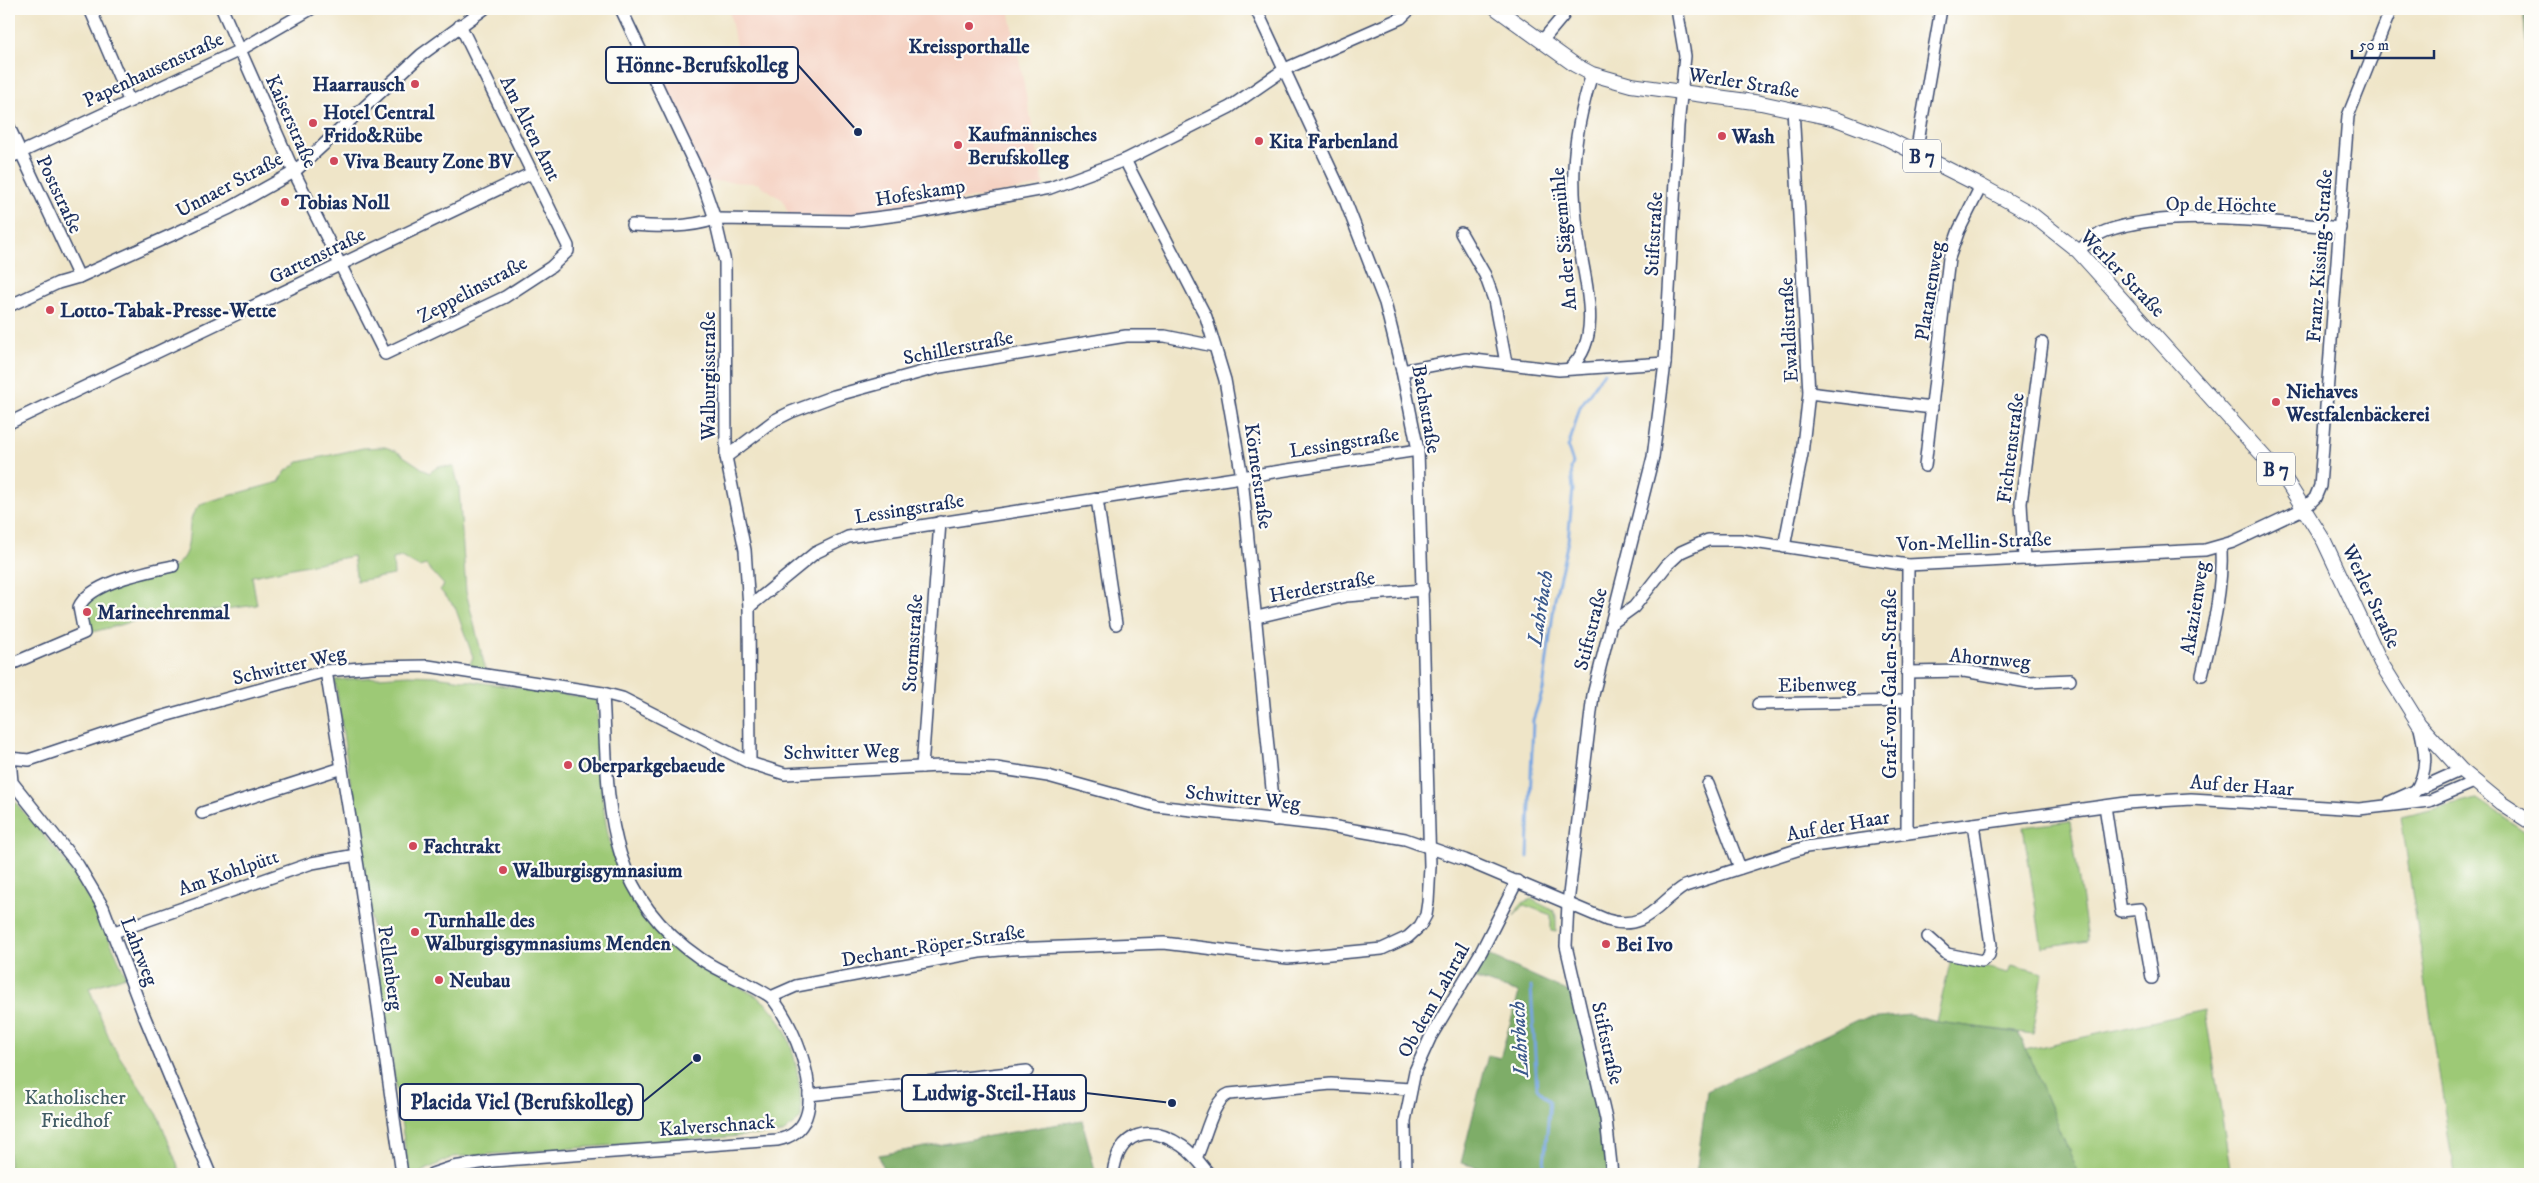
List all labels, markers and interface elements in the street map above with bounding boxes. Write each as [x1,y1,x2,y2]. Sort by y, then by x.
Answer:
marker: Kreissporthalle [963,20,975,32]
street label: Papenhausenstraße [79,27,228,114]
scale bar [2352,28,2434,60]
place label: Kreissporthalle [908,35,1030,60]
text: 50 m [2359,36,2389,55]
callout: Hönne-Berufskolleg [606,47,798,83]
text: Hönne-Berufskolleg [616,53,789,79]
street label: Werler Straße [1685,62,1801,105]
street label: Kaiserstraße [259,71,322,172]
street label: Am Alten Amt [493,72,566,185]
place label: Haarrausch [312,73,406,98]
marker: Haarrausch [409,78,421,90]
place label: Hotel Central Frido&Rübe [323,101,435,149]
marker: Hotel Central Frido&Rübe [307,117,319,129]
place label: Kaufmännisches Berufskolleg [968,123,1097,171]
place label: Wash [1731,125,1775,150]
place label: Kita Farbenland [1269,130,1399,155]
marker: Wash [1716,130,1728,142]
marker: Kita Farbenland [1253,135,1265,147]
marker: Kaufmännisches Berufskolleg [952,139,964,151]
road number: B 7 [1903,140,1941,172]
street label: Unnaer Straße [172,147,288,224]
place label: Viva Beauty Zone BV [343,150,515,175]
street label: Poststraße [30,152,88,238]
marker: Viva Beauty Zone BV [328,155,340,167]
street label: An der Sägemühle [1546,166,1583,312]
street label: Franz-Kissing-Straße [2302,169,2339,344]
street label: Hofeskamp [873,174,967,213]
place label: Tobias Noll [294,191,390,216]
street label: Stiftstraße [1640,191,1669,277]
street label: Op de Höchte [2165,192,2277,219]
marker: Tobias Noll [279,196,291,208]
street label: Gartenstraße [265,222,370,290]
street label: Werler Straße [2073,224,2170,323]
street label: Platanenweg [1910,239,1951,343]
street label: Zeppelinstraße [414,251,532,330]
street label: Ewaldistraße [1774,277,1805,383]
place label: Lotto-Tabak-Presse-Wette [60,299,277,324]
marker: Lotto-Tabak-Presse-Wette [44,304,56,316]
street label: Walburgisstraße [697,311,722,442]
street label: Schillerstraße [901,326,1016,371]
street label: Bachstraße [1405,363,1446,456]
place label: Niehaves Westfalenbäckerei [2285,380,2430,428]
street label: Fichtenstraße [1992,392,2031,505]
marker: Niehaves Westfalenbäckerei [2270,396,2282,408]
street label: Körnerstraße [1238,422,1277,531]
street label: Lessingstraße [1288,422,1401,464]
road number: B 7 [2257,452,2295,486]
street label: Lessingstraße [853,488,966,530]
street label: Von-Mellin-Straße [1895,527,2052,558]
street label: Werler Straße [2335,540,2406,653]
street label: Akazienweg [2176,559,2215,657]
street label: Herderstraße [1267,566,1377,609]
water label: Lahrbach [1522,569,1560,649]
street label: Stiftstraße [1569,585,1614,673]
street label: Graf-von-Galen-Straße [1878,589,1903,779]
street label: Stormstraße [898,593,929,693]
place label: Marineehrenmal [97,601,231,626]
marker: Marineehrenmal [81,606,93,618]
street label: Schwitter Weg [230,641,349,692]
street label: Ahornweg [1948,643,2032,676]
street label: Eibenweg [1778,672,1857,699]
street label: Schwitter Weg [783,739,899,766]
place label: Oberparkgebaeude [578,754,726,779]
marker: Oberparkgebaeude [562,759,574,771]
street label: Auf der Haar [2189,770,2295,803]
street label: Schwitter Weg [1184,780,1302,817]
street label: Auf der Haar [1785,805,1892,848]
place label: Fachtrakt [423,835,501,860]
marker: Fachtrakt [407,840,419,852]
street label: Am Kohlpütt [175,845,282,902]
place label: Walburgisgymnasium [512,859,683,884]
marker: Walburgisgymnasium [497,864,509,876]
place label: Turnhalle des Walburgisgymnasiums Menden [424,909,671,957]
street label: Lahrweg [114,914,163,990]
street label: Dechant-Röper-Straße [840,920,1027,973]
street label: Pellenberg [371,924,408,1012]
marker: Turnhalle des Walburgisgymnasiums Menden [409,926,421,938]
place label: Bei Ivo [1616,933,1673,958]
marker: Bei Ivo [1600,938,1612,950]
street label: Ob dem Lahrtal [1393,939,1476,1062]
place label: Neubau [449,969,511,994]
marker: Neubau [433,974,445,986]
street label: Stiftstraße [1585,999,1628,1087]
water label: Lahrbach [1505,1000,1535,1079]
callout: Ludwig-Steil-Haus [902,1075,1086,1111]
text: Ludwig-Steil-Haus [912,1081,1076,1107]
callout: Placida Viel (Berufskolleg) [400,1084,643,1120]
park label: Katholischer Friedhof [24,1086,126,1134]
text: Placida Viel (Berufskolleg) [410,1090,634,1116]
street label: Kalverschnack [658,1110,776,1143]

